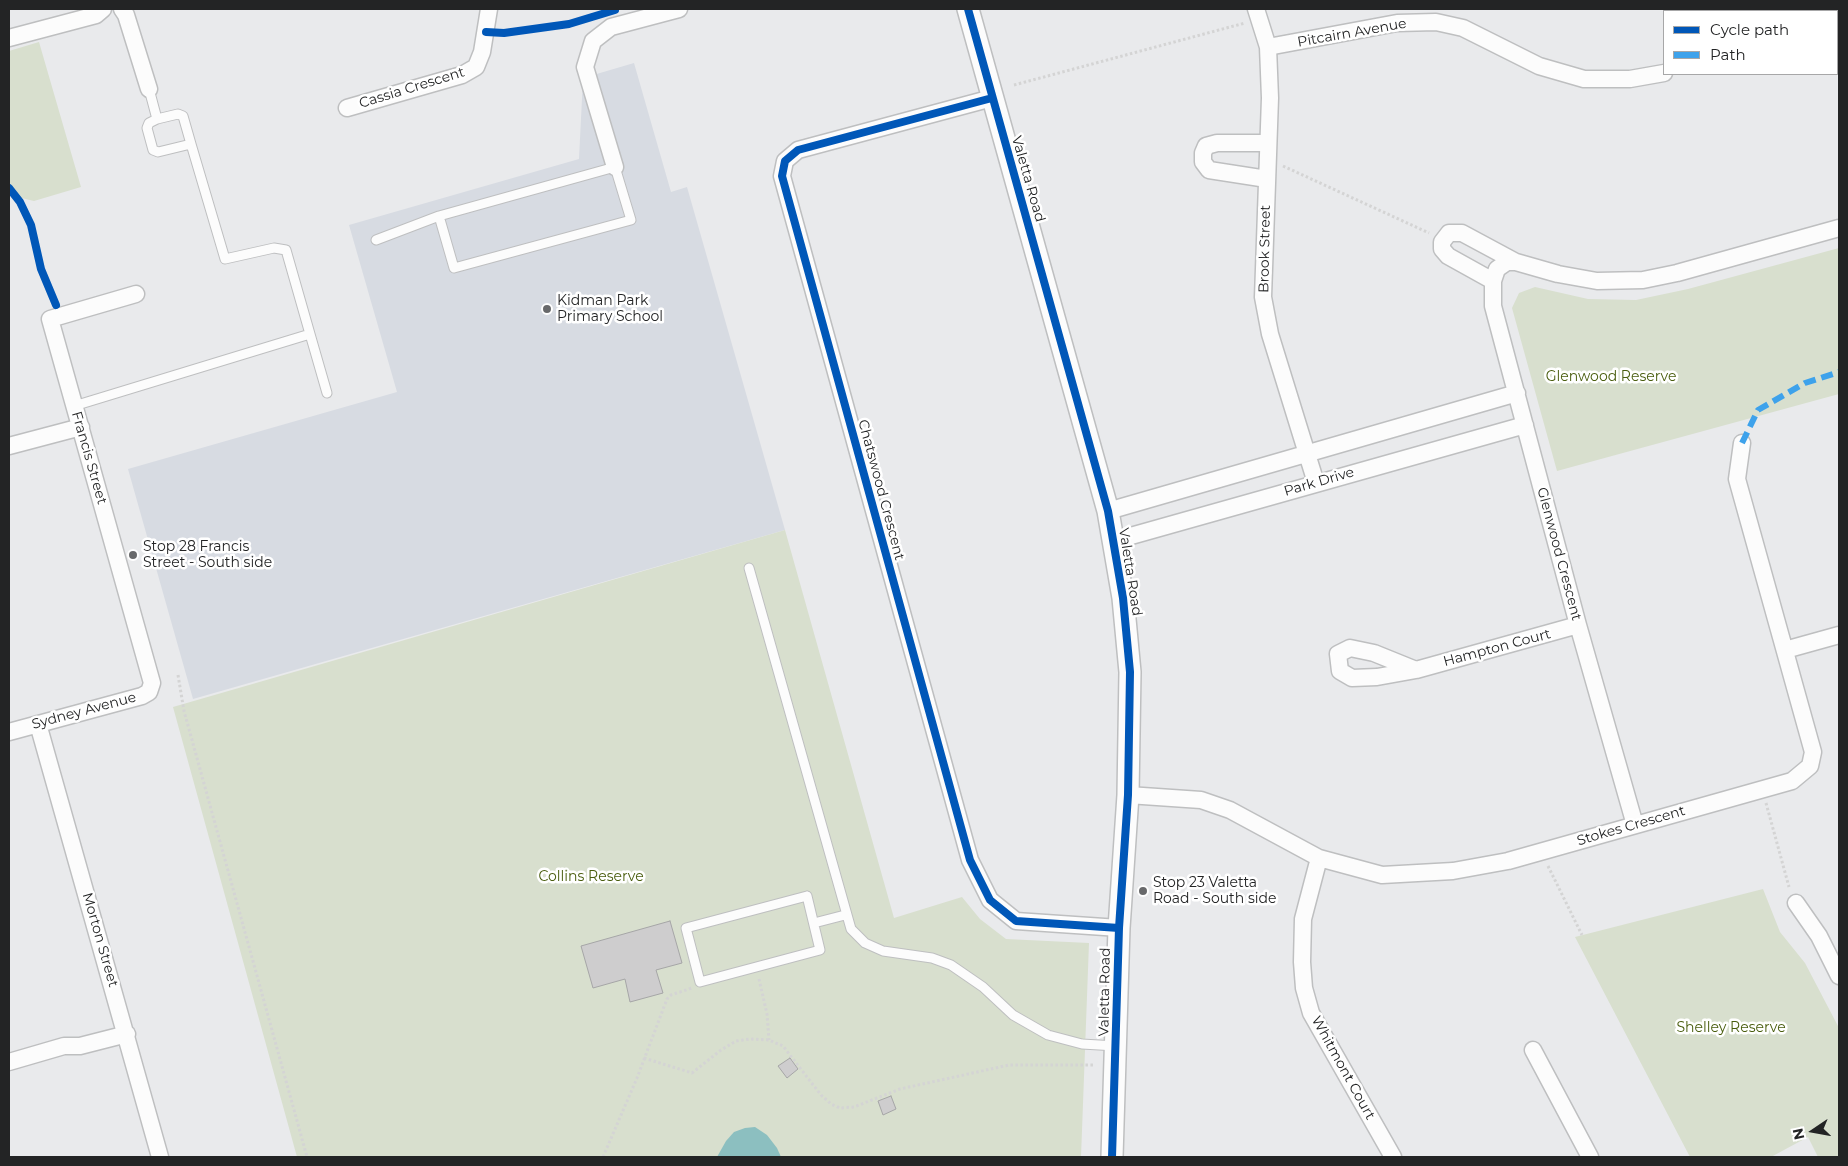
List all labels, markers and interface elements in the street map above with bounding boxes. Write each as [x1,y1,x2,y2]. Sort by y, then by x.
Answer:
legend [1663,10,1838,75]
street label: Pitcairn Avenue [1296,15,1408,51]
text: Cycle path [1710,20,1789,39]
text: Path [1710,45,1746,64]
street label: Cassia Crescent [357,64,467,112]
street label: Valetta Road [1008,134,1048,224]
street label: Brook Street [1256,205,1274,293]
place label: Kidman Park Primary School [557,293,663,326]
marker: Kidman Park Primary School [541,303,553,315]
park label: Glenwood Reserve [1546,369,1676,385]
street label: Francis Street [68,410,110,506]
street label: Chatswood Crescent [854,418,908,562]
street label: Park Drive [1282,464,1356,500]
street label: Glenwood Crescent [1533,486,1585,622]
street label: Valetta Road [1115,527,1145,617]
place label: Stop 28 Francis Street - South side [143,539,272,572]
marker: Stop 28 Francis Street - South side [127,549,139,561]
street label: Hampton Court [1441,626,1553,670]
street label: Sydney Avenue [30,689,138,733]
street label: Stokes Crescent [1575,803,1687,849]
park label: Collins Reserve [538,869,644,885]
place label: Stop 23 Valetta Road - South side [1153,875,1276,908]
marker: Stop 23 Valetta Road - South side [1137,885,1149,897]
street label: Morton Street [78,891,122,989]
street label: Valetta Road [1096,947,1114,1037]
street label: Whitmont Court [1308,1013,1378,1123]
park label: Shelley Reserve [1676,1020,1786,1036]
north arrow [1788,1106,1838,1156]
text: N [1788,1127,1808,1142]

